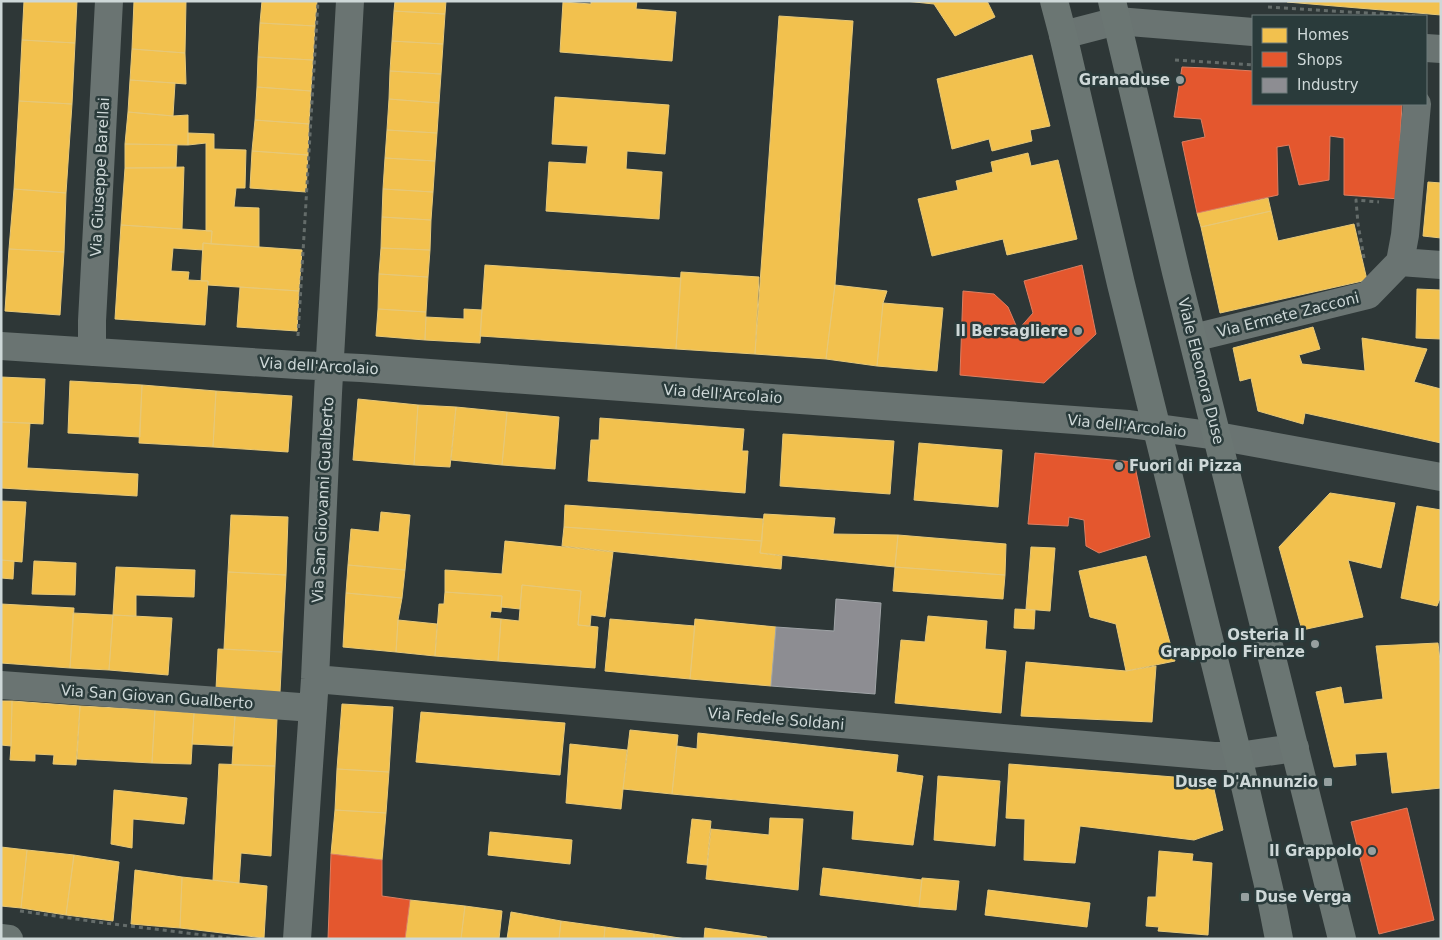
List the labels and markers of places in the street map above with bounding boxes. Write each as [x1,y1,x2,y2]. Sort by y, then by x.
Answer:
place label: Granaduse [1079,71,1170,89]
marker: Granaduse [1174,74,1186,86]
place label: Il Bersagliere [955,322,1068,340]
marker: Il Bersagliere [1072,325,1084,337]
place label: Fuori di Pizza [1129,457,1242,475]
marker: Fuori di Pizza [1113,460,1125,472]
place label: Osteria Il Grappolo Firenze [1160,626,1305,661]
marker: Osteria Il Grappolo Firenze [1309,638,1321,650]
place label: Duse D'Annunzio [1175,773,1318,791]
marker: Duse D'Annunzio [1322,776,1334,788]
place label: Il Grappolo [1269,842,1362,860]
marker: Il Grappolo [1366,845,1378,857]
place label: Duse Verga [1255,888,1352,906]
marker: Duse Verga [1239,891,1251,903]

